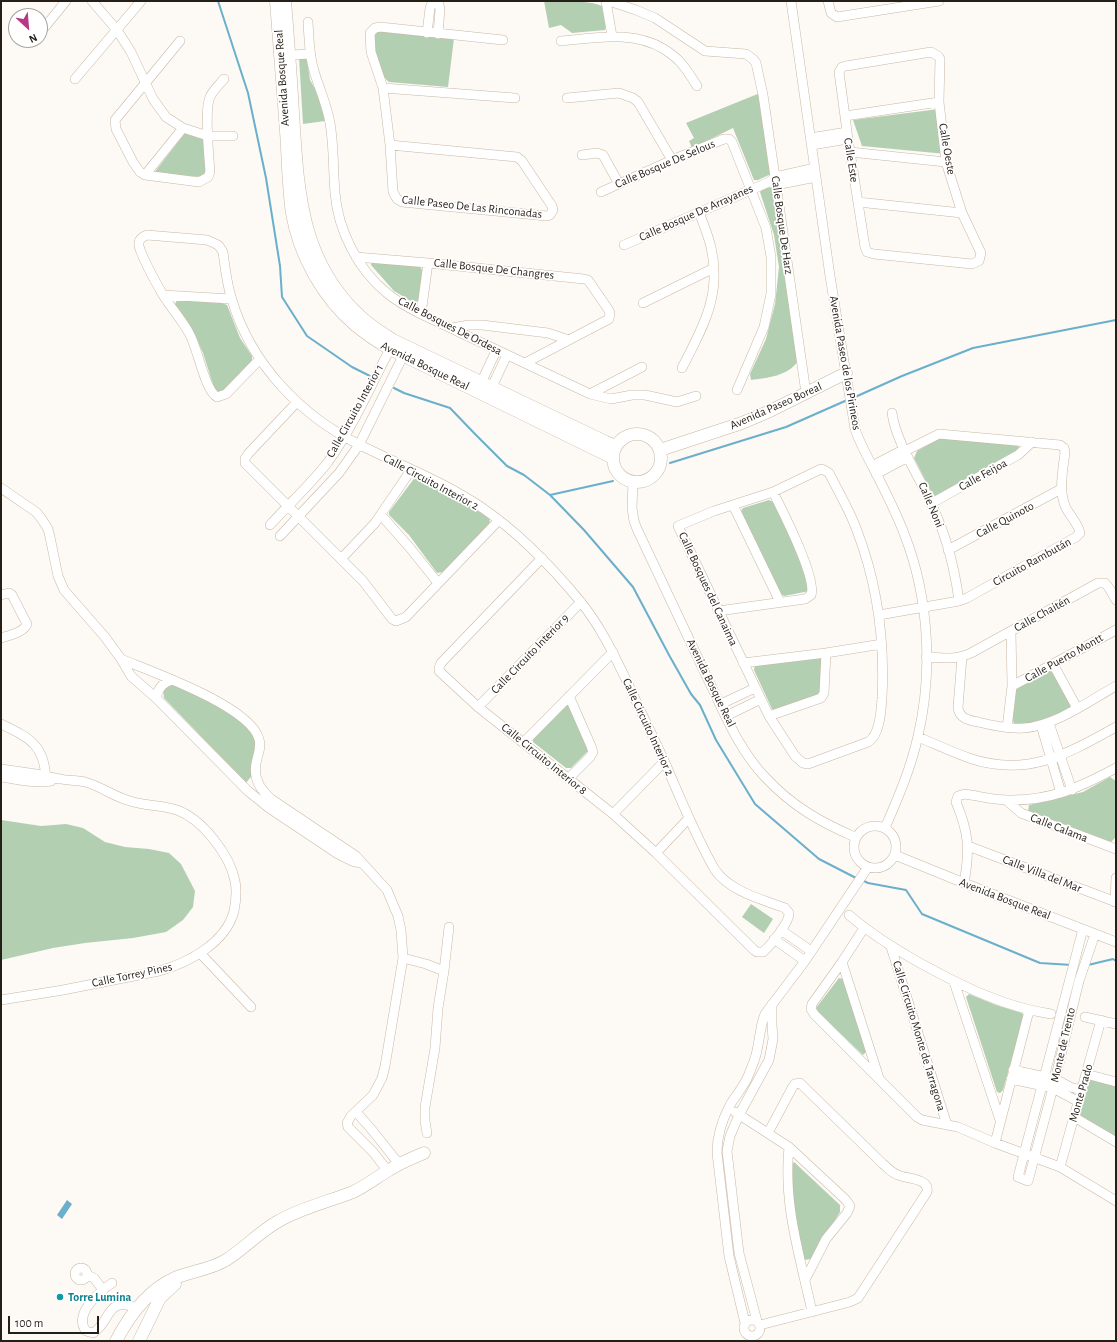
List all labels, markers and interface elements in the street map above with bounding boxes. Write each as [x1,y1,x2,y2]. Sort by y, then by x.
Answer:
north arrow [8,8,48,48]
street label: Avenida Bosque Real [271,29,293,127]
text: N [27,32,39,45]
street label: Calle Oeste [935,122,959,176]
street label: Calle Bosque De Selous [613,136,717,192]
street label: Calle Este [840,137,862,183]
street label: Calle Bosque De Harz [768,175,796,275]
street label: Calle Bosque De Arrayanes [637,181,755,245]
street label: Calle Paseo De Las Rinconadas [401,192,543,222]
street label: Calle Bosque De Changres [433,256,555,282]
street label: Calle Bosques De Ordesa [396,294,504,358]
street label: Avenida Paseo de los Pirineos [826,295,864,431]
street label: Avenida Bosque Real [378,338,472,394]
street label: Calle Circuito Interior 1 [323,362,387,460]
street label: Avenida Paseo Boreal [728,379,824,433]
street label: Calle Circuito Interior 2 [381,451,481,513]
street label: Calle Feijoa [956,456,1010,494]
street label: Calle Noni [915,480,947,530]
street label: Calle Quinoto [974,499,1036,541]
street label: Calle Bosques del Canaima [675,530,741,648]
street label: Circuito Rambután [990,535,1074,589]
street label: Calle Chaitén [1012,593,1072,635]
street label: Calle Circuito Interior 9 [488,611,572,697]
street label: Calle Puerto Montt [1022,631,1106,685]
street label: Avenida Bosque Real [683,636,739,730]
street label: Calle Circuito Interior 2 [619,676,677,778]
street label: Calle Circuito Interior 8 [498,720,590,798]
street label: Calle Calama [1028,810,1090,846]
street label: Calle Villa del Mar [1000,852,1084,896]
street label: Avenida Bosque Real [957,875,1053,923]
street label: Calle Torrey Pines [91,959,173,991]
street label: Calle Circuito Monte de Tarragona [889,959,949,1113]
street label: Monte de Trento [1047,1006,1079,1084]
street label: Monte Prado [1066,1062,1096,1124]
place label: Torre Lumina [68,1290,131,1304]
marker: Torre Lumina [55,1292,65,1302]
scale bar [10,1308,101,1334]
text: 100 m [15,1317,43,1329]

